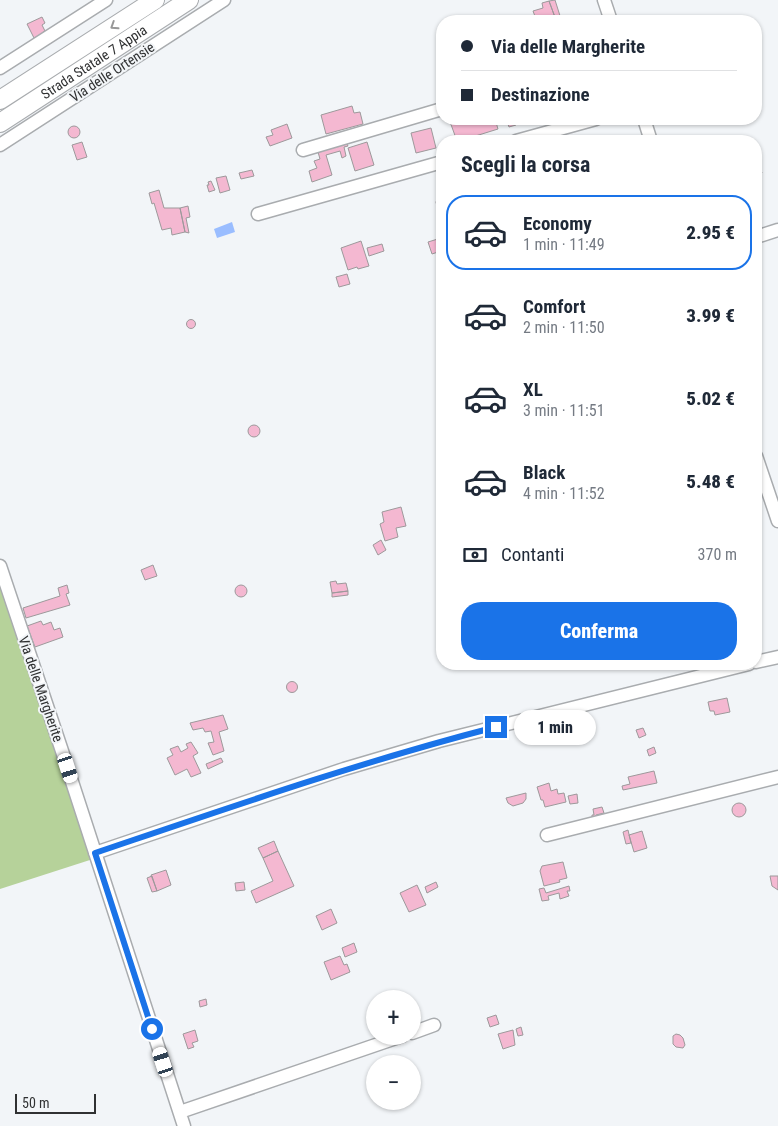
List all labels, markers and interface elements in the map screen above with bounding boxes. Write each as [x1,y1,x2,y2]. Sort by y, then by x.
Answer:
one-way arrow [110,20,119,30]
street label: Strada Statale 7 Appia [38,22,150,102]
text: Via delle Margherite [491,35,645,58]
street label: Via delle Ortensie [67,39,158,105]
text: Destinazione [491,83,590,106]
text: Scegli la corsa [461,152,590,177]
icon: car [463,210,508,255]
text: Economy [523,212,592,235]
text: 2.95 € [686,221,735,244]
text: 1 min · 11:49 [523,235,605,254]
icon: car [463,293,508,338]
text: Comfort [523,295,586,318]
text: 3.99 € [686,304,735,327]
text: 2 min · 11:50 [523,318,605,337]
icon: car [463,376,508,421]
text: XL [523,378,543,401]
text: 5.02 € [686,387,735,410]
text: 3 min · 11:51 [523,401,605,420]
icon: car [463,459,508,504]
text: Black [523,461,565,484]
text: 5.48 € [686,470,735,493]
text: 4 min · 11:52 [523,484,605,503]
icon: cash [461,541,489,569]
text: Contanti [501,543,564,566]
text: 370 m [698,545,737,564]
button: Conferma [461,602,737,660]
street label: Via delle Margherite [15,634,67,744]
callout: 1 min [514,710,596,744]
route end [485,716,507,738]
text: 1 min [537,718,573,737]
car [56,751,79,785]
map controls [366,990,421,1110]
button: + [366,990,421,1045]
route start [141,1018,163,1040]
car [151,1045,174,1079]
button: − [366,1055,421,1110]
scale bar [15,1091,96,1114]
text: 50 m [22,1095,50,1111]

